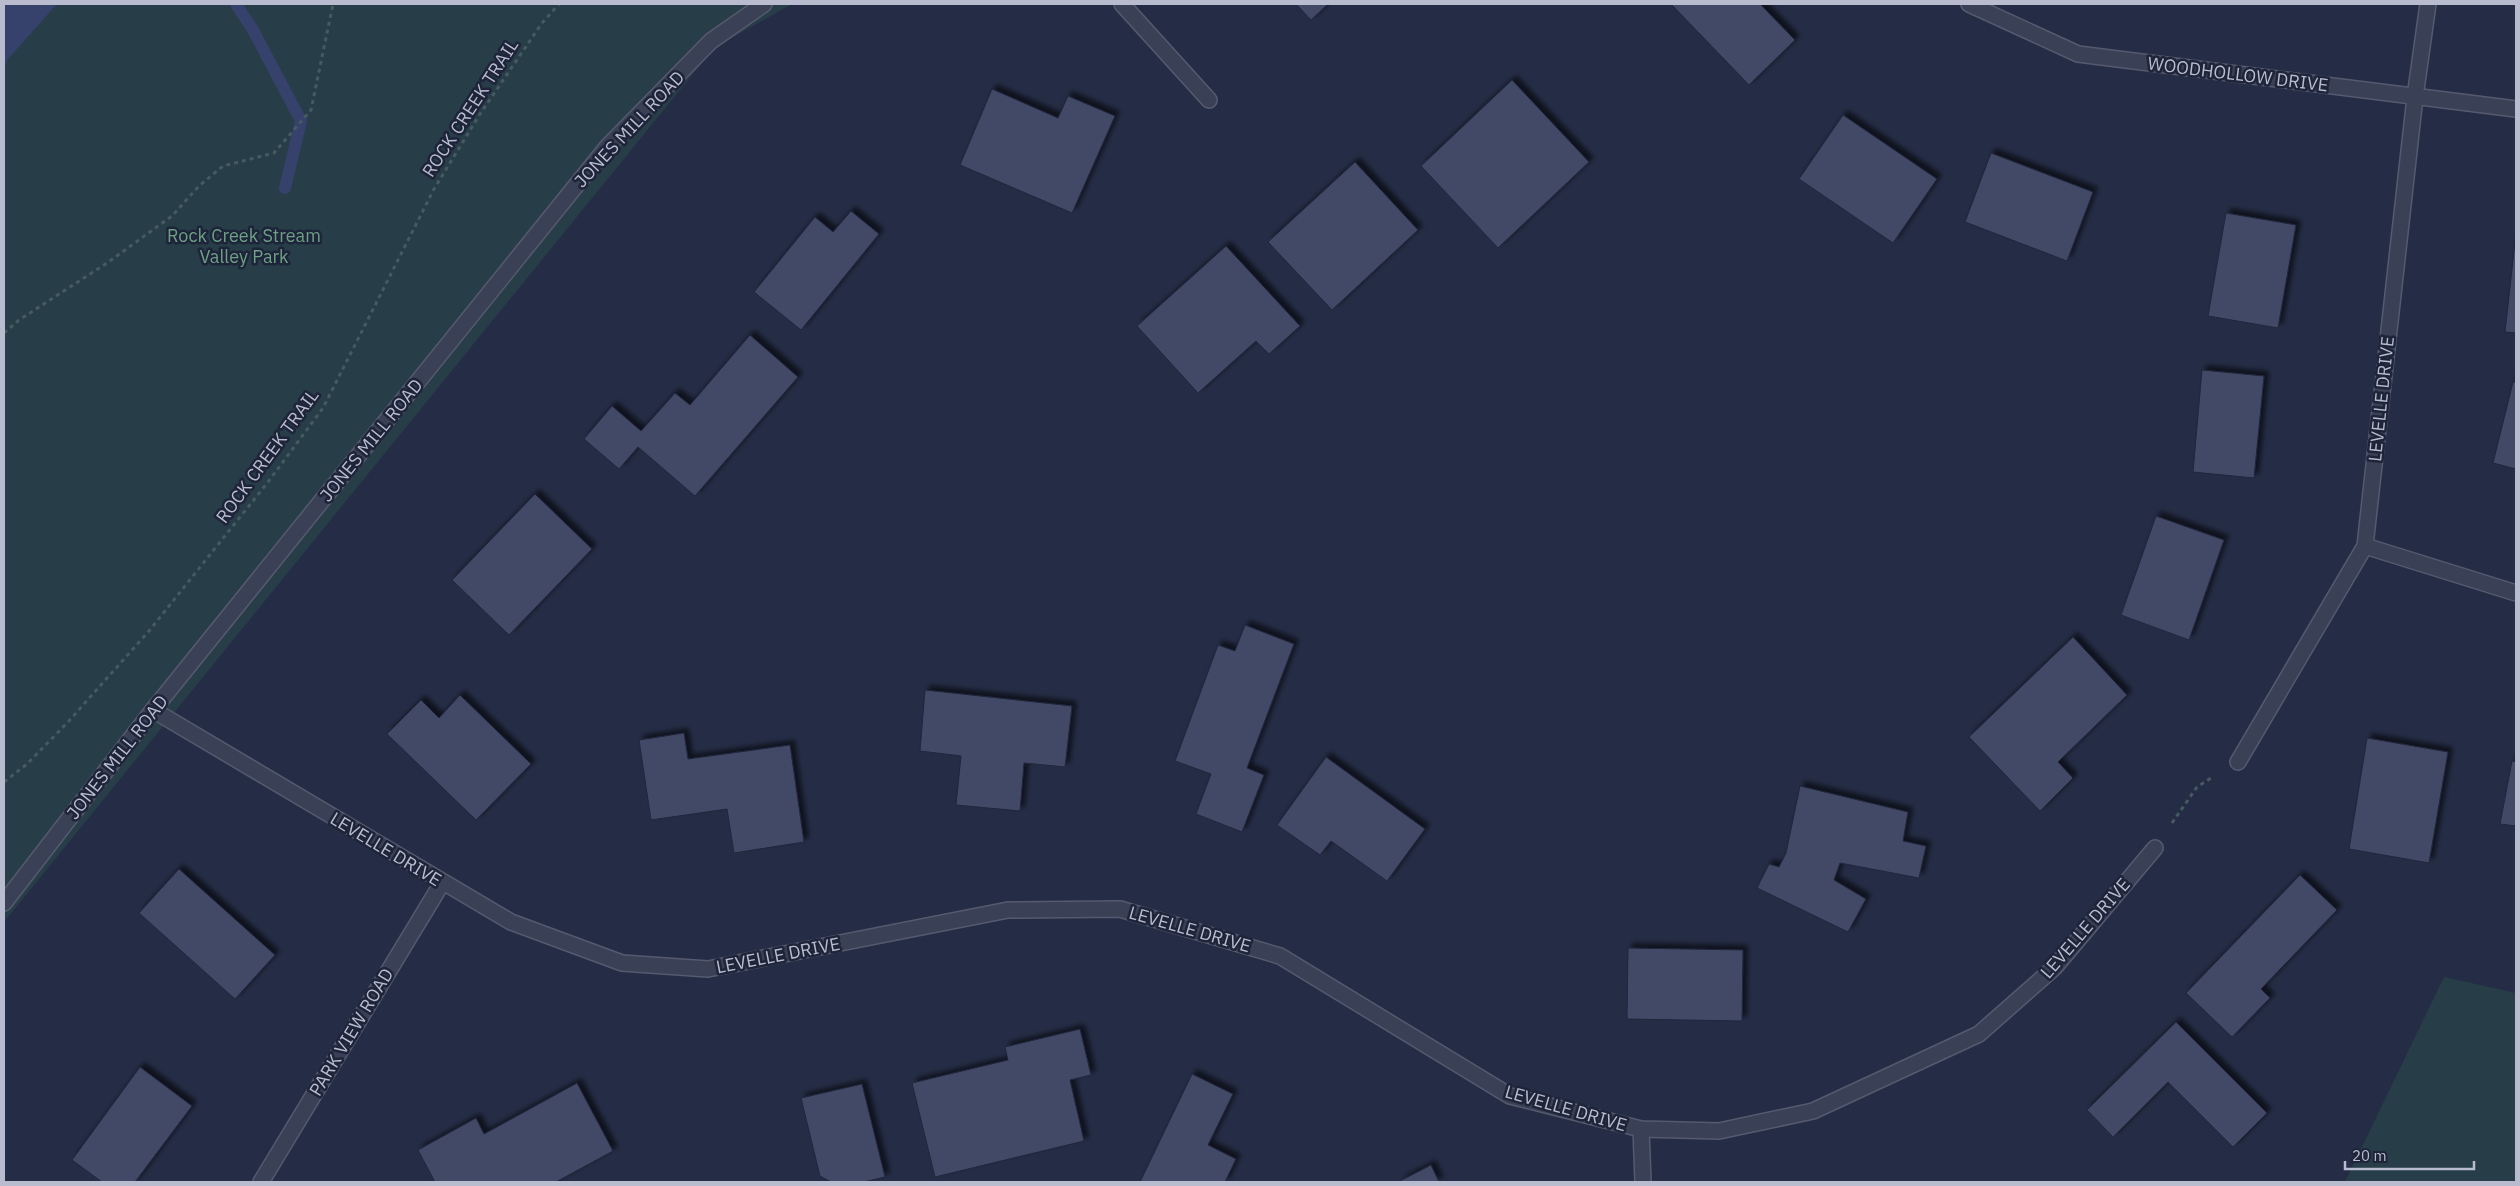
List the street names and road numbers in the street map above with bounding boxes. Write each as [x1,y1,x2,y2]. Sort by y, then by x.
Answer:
street label: ROCK CREEK TRAIL [417,35,523,181]
street label: WOODHOLLOW DRIVE [2146,52,2330,96]
street label: JONES MILL ROAD [569,66,689,192]
street label: LEVELLE DRIVE [2363,335,2399,463]
street label: JONES MILL ROAD [314,374,428,506]
street label: ROCK CREEK TRAIL [211,385,323,527]
street label: JONES MILL ROAD [61,690,173,824]
street label: LEVELLE DRIVE [326,807,446,891]
street label: LEVELLE DRIVE [2035,873,2135,983]
street label: LEVELLE DRIVE [1126,901,1254,957]
street label: LEVELLE DRIVE [714,932,842,978]
street label: PARK VIEW ROAD [304,964,398,1100]
street label: LEVELLE DRIVE [1502,1080,1630,1136]

